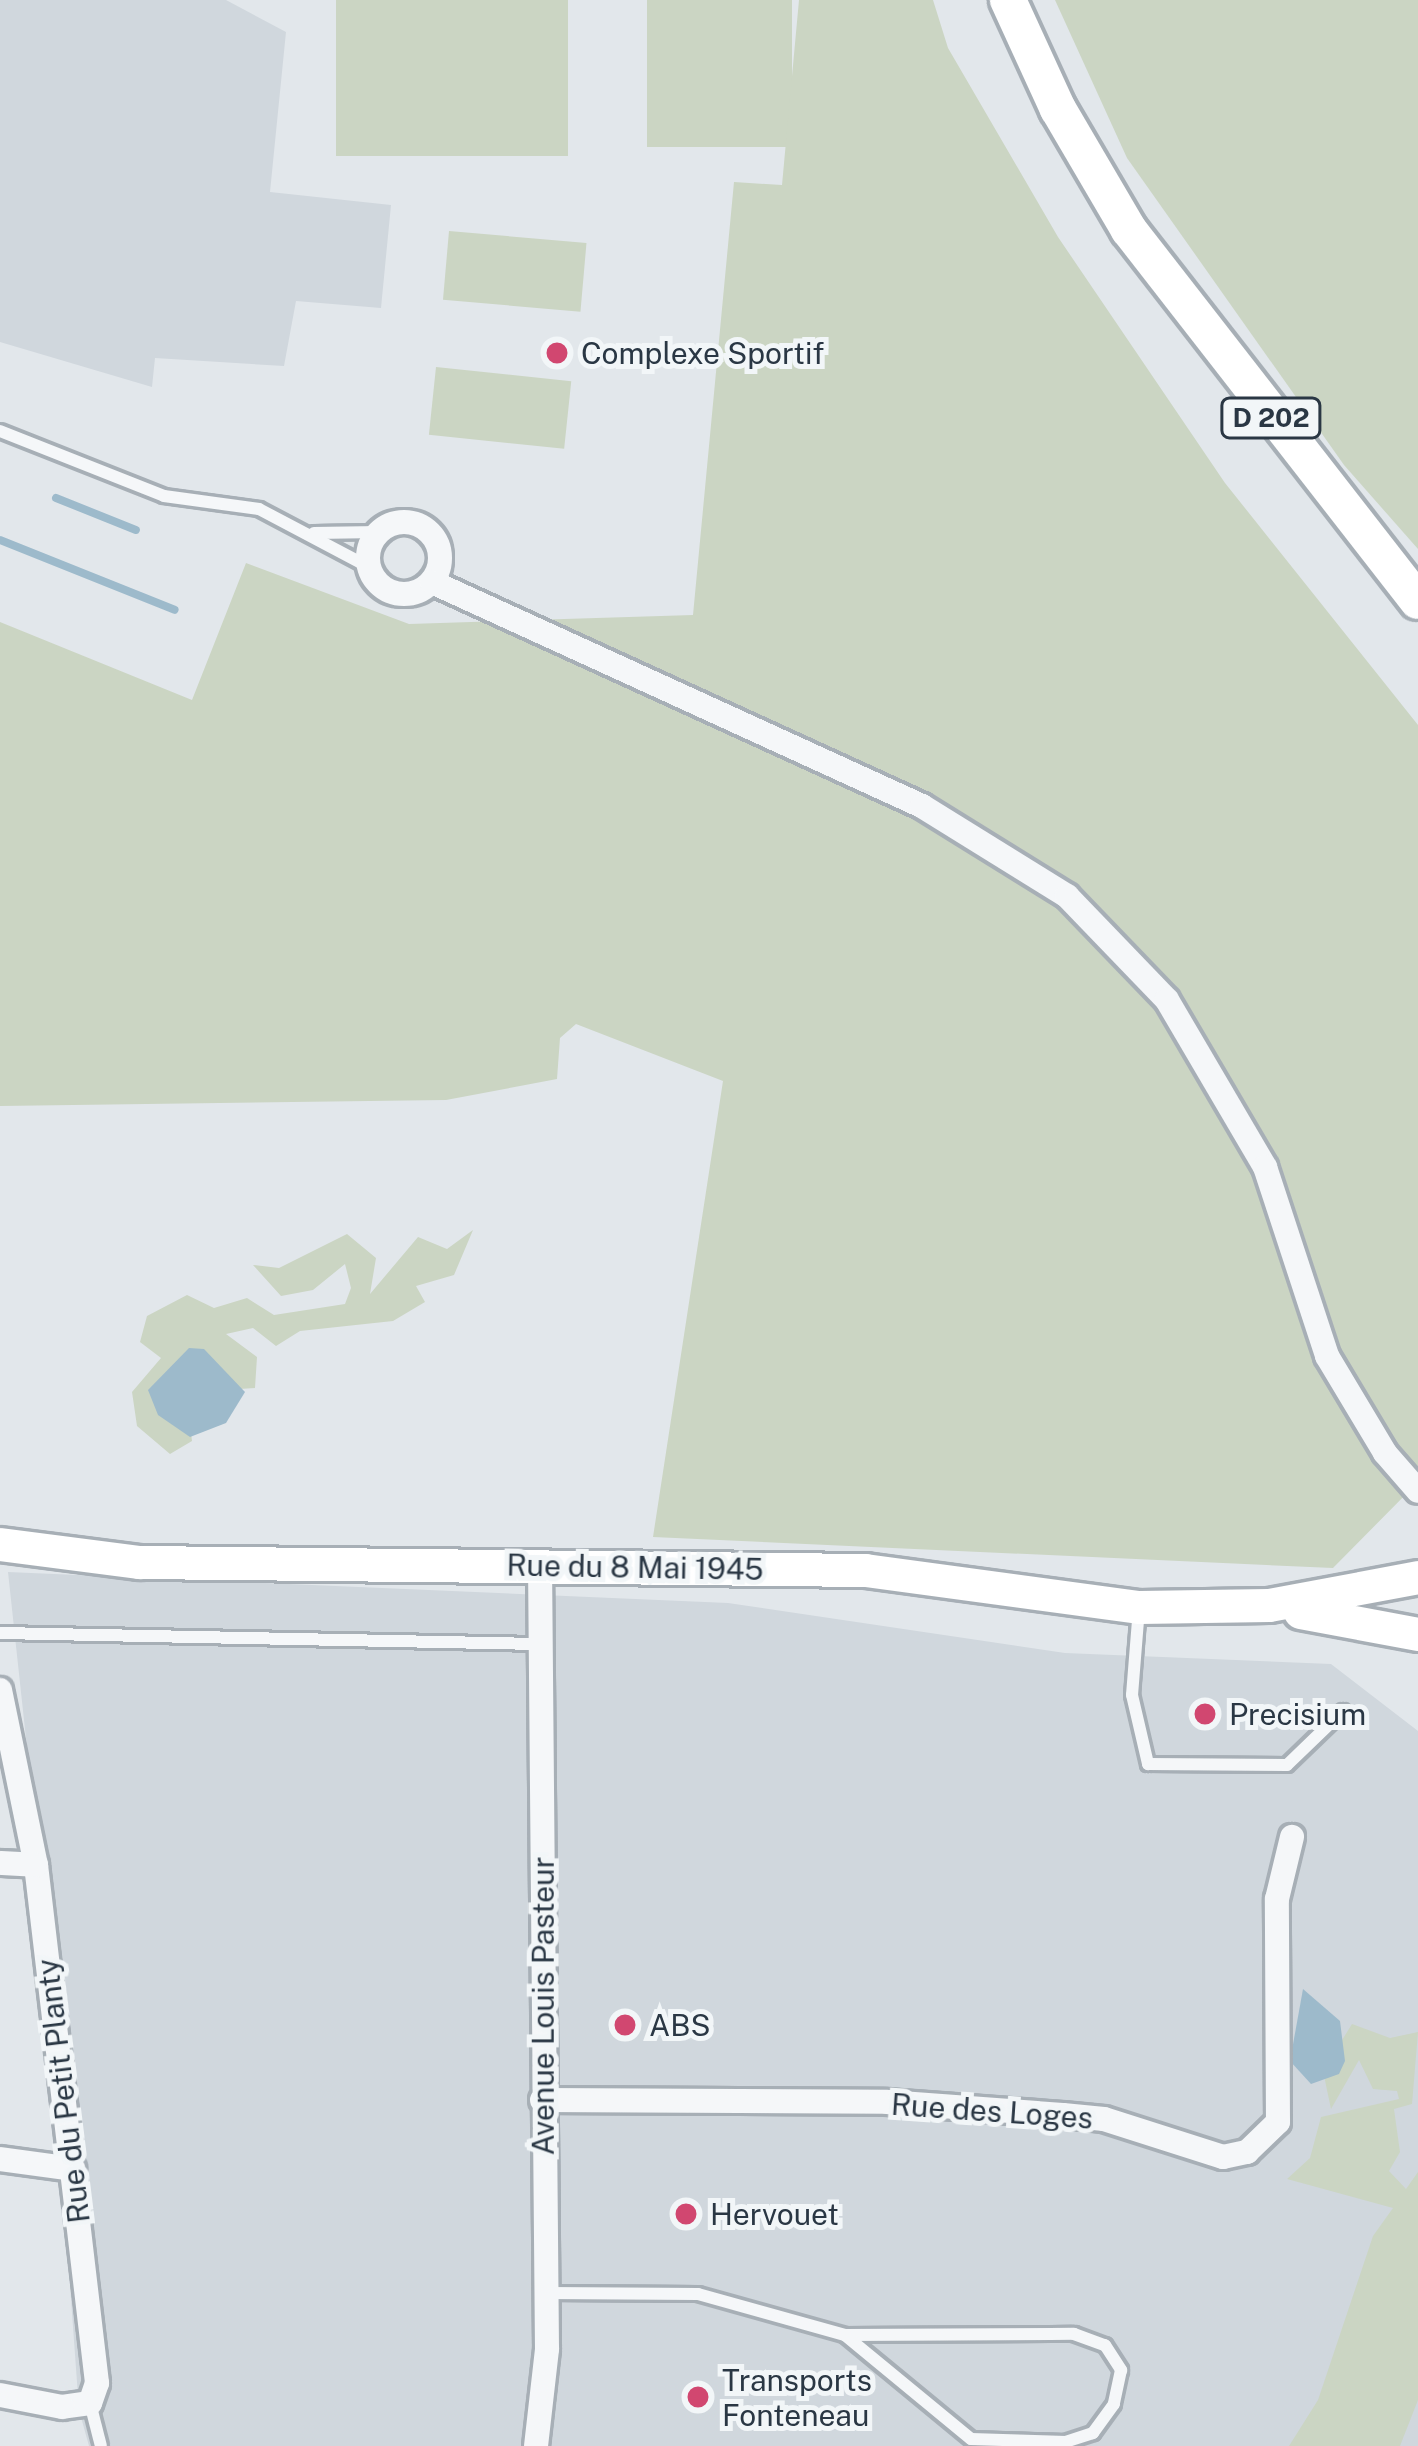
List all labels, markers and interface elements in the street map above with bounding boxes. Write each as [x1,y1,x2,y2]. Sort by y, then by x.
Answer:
place label: Complexe Sportif [581,335,825,371]
marker: Complexe Sportif [544,340,570,366]
road number: D 202 [1220,397,1322,439]
street label: Rue du 8 Mai 1945 [506,1547,764,1587]
place label: Precisium [1229,1696,1366,1732]
marker: Precisium [1192,1701,1218,1727]
street label: Avenue Louis Pasteur [525,1856,561,2156]
street label: Rue du Petit Planty [29,1957,97,2225]
place label: ABS [649,2007,711,2043]
marker: ABS [612,2012,638,2038]
street label: Rue des Loges [890,2086,1094,2136]
place label: Hervouet [710,2196,839,2232]
marker: Hervouet [673,2201,699,2227]
place label: Transports Fonteneau [722,2362,872,2432]
marker: Transports Fonteneau [685,2384,711,2410]

